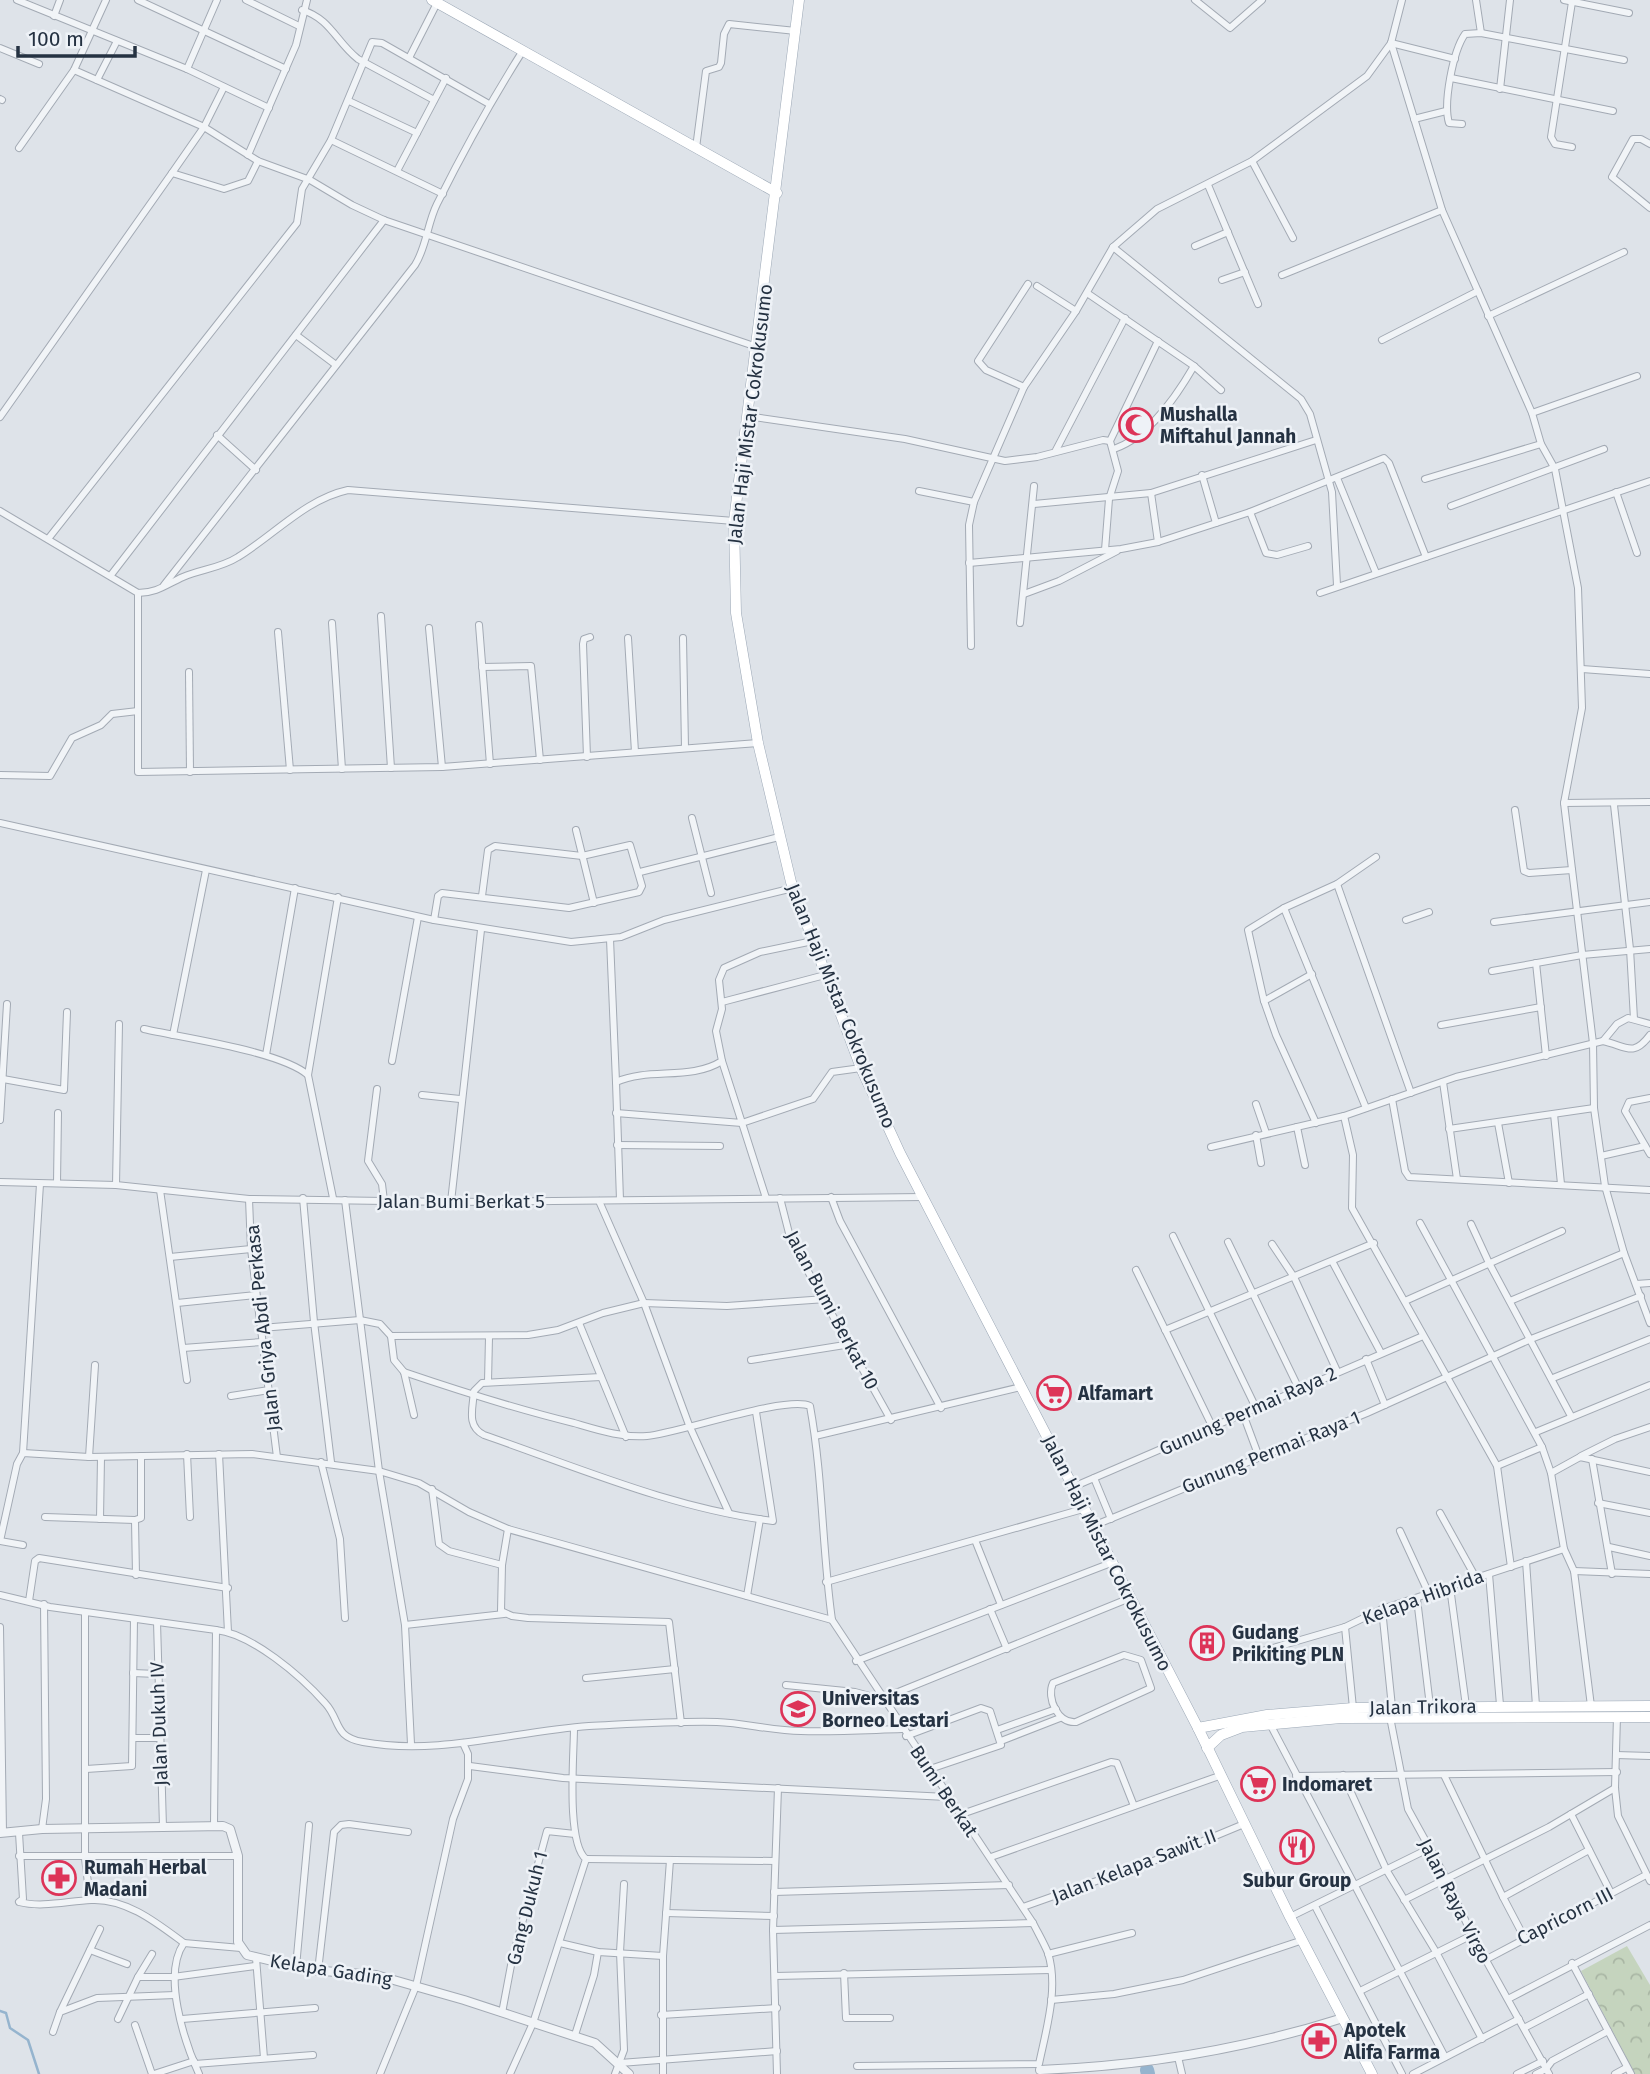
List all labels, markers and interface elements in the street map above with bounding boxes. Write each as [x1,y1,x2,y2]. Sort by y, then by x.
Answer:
scale bar [18,14,135,58]
text: 100 m [28,26,84,52]
street label: Jalan Haji Mistar Cokrokusumo [723,283,777,545]
place label: Mushalla Miftahul Jannah [1160,403,1296,448]
mosque icon: Mushalla Miftahul Jannah [1117,406,1155,444]
street label: Jalan Haji Mistar Cokrokusumo [781,880,901,1132]
street label: Jalan Bumi Berkat 5 [377,1190,545,1213]
street label: Jalan Griya Abdi Perkasa [241,1224,285,1432]
street label: Jalan Bumi Berkat 10 [780,1226,884,1394]
street label: Gunung Permai Raya 2 [1156,1362,1340,1460]
supermarket icon: Alfamart [1035,1374,1073,1412]
place label: Alfamart [1077,1382,1154,1405]
street label: Gunung Permai Raya 1 [1178,1406,1364,1498]
street label: Jalan Haji Mistar Cokrokusumo [1037,1431,1177,1675]
street label: Kelapa Hibrida [1359,1564,1487,1630]
place label: Gudang Prikiting PLN [1232,1621,1344,1666]
building icon: Gudang Prikiting PLN [1188,1624,1226,1662]
street label: Jalan Dukuh IV [145,1661,173,1786]
place label: Universitas Borneo Lestari [822,1687,949,1732]
school or university icon: Universitas Borneo Lestari [779,1690,817,1728]
street label: Jalan Trikora [1369,1695,1477,1719]
street label: Bumi Berkat [905,1741,983,1841]
supermarket icon: Indomaret [1239,1765,1277,1803]
place label: Indomaret [1282,1773,1373,1796]
street label: Jalan Kelapa Sawit II [1049,1824,1219,1908]
restaurant icon: Subur Group [1278,1828,1316,1866]
street label: Jalan Raya Virgo [1414,1835,1496,1967]
street label: Gang Dukuh 1 [502,1849,552,1967]
place label: Rumah Herbal Madani [84,1856,207,1901]
pharmacy icon: Rumah Herbal Madani [40,1859,78,1897]
place label: Subur Group [1243,1869,1351,1892]
street label: Capricorn III [1513,1882,1617,1950]
street label: Kelapa Gading [268,1949,394,1991]
place label: Apotek Alifa Farma [1343,2019,1440,2064]
pharmacy icon: Apotek Alifa Farma [1300,2022,1338,2060]

